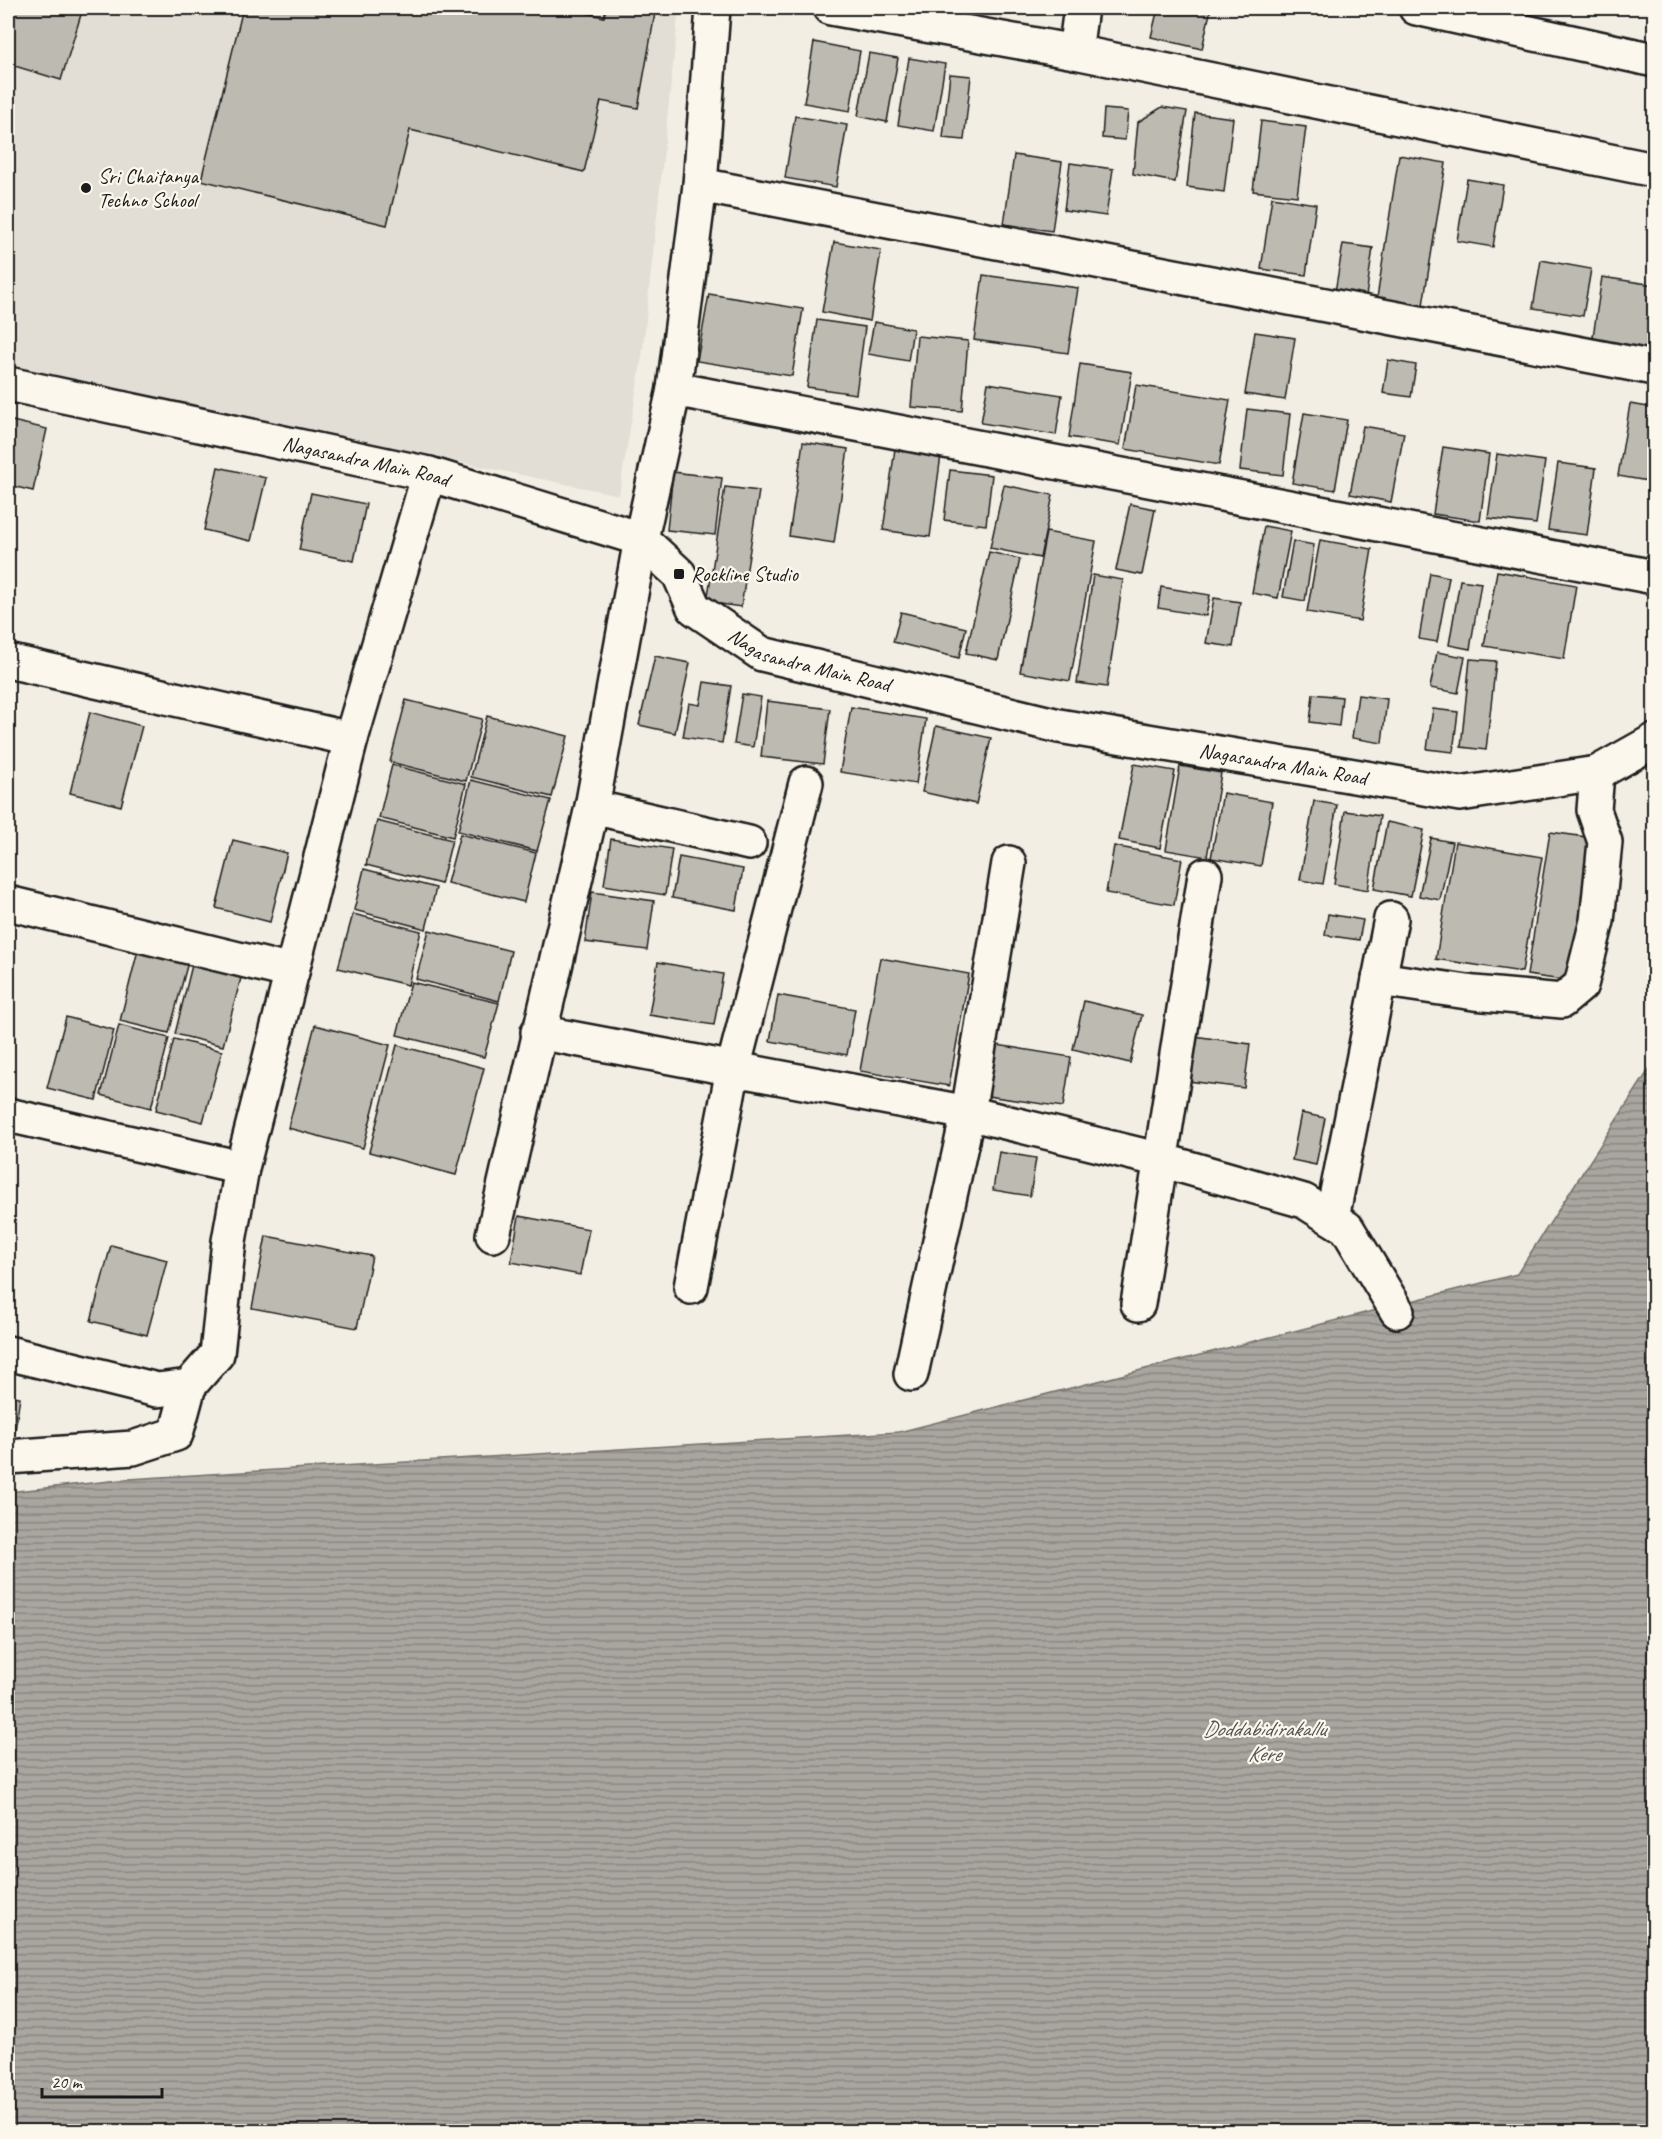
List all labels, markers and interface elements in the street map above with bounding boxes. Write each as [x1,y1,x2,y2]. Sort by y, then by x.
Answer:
place label: Sri Chaitanya Techno School [98,163,200,213]
marker: Sri Chaitanya Techno School [79,181,93,195]
street label: Nagasandra Main Road [280,430,456,493]
place label: Rockline Studio [691,561,800,587]
marker: Rockline Studio [672,567,686,581]
street label: Nagasandra Main Road [723,622,897,699]
street label: Nagasandra Main Road [1197,737,1373,792]
water label: Doddabidirakallu Kere [1203,1715,1329,1768]
scale bar [42,2061,162,2099]
text: 20 m [51,2071,84,2093]

